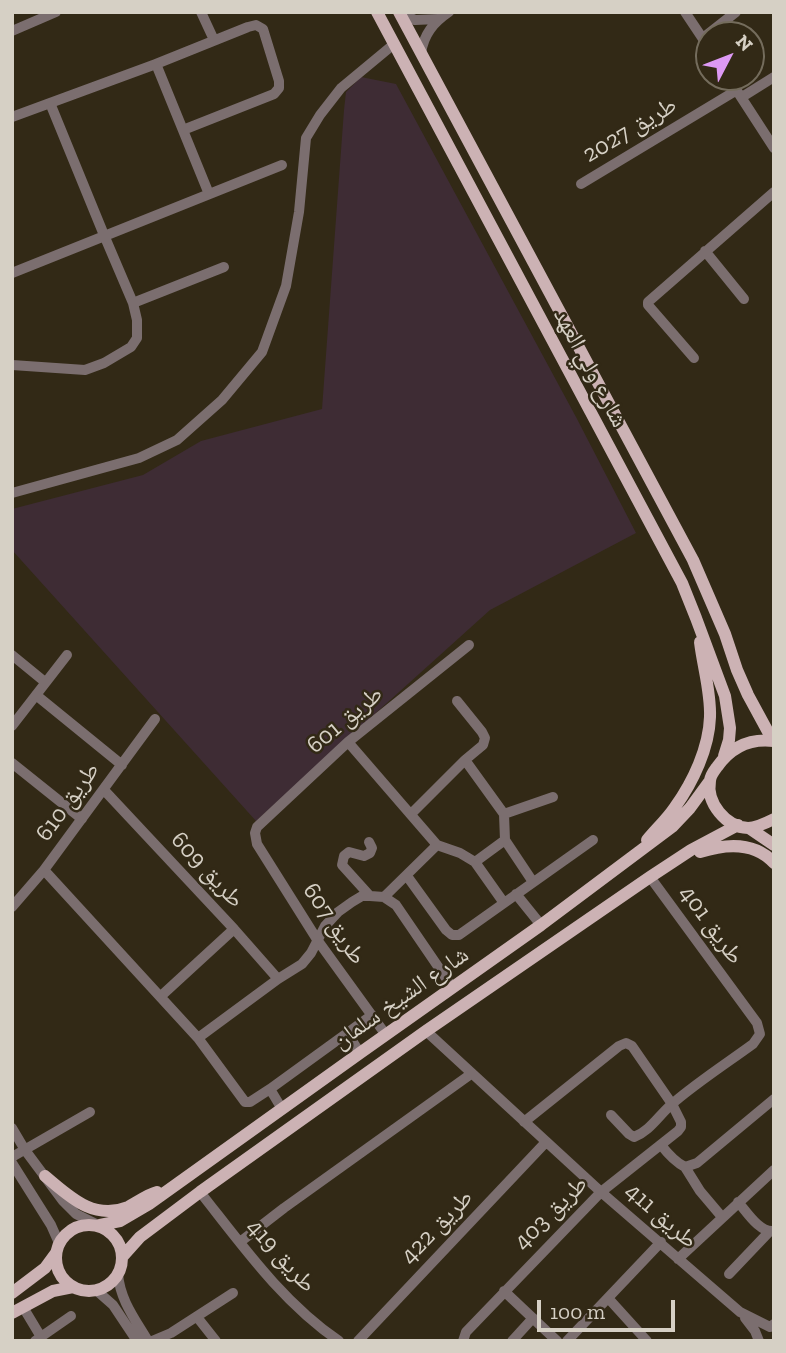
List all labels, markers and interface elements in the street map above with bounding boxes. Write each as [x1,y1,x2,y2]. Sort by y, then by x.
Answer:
north arrow [695,21,765,91]
text: N [731,30,758,56]
street label: طريق 2027 [578,91,682,169]
street label: شارع ولي العهد [547,304,633,432]
street label: طريق 601 [301,680,389,760]
street label: طريق 610 [30,757,106,847]
street label: طريق 609 [164,826,250,914]
street label: طريق 607 [296,878,372,970]
street label: طريق 401 [673,880,749,970]
street label: شارع الشيخ سلمان [327,940,475,1056]
street label: طريق 403 [508,1170,594,1256]
street label: طريق 411 [619,1177,703,1255]
street label: طريق 422 [395,1184,479,1270]
street label: طريق 419 [240,1213,322,1299]
scale bar [541,1286,679,1330]
text: 100 m [550,1299,605,1324]

